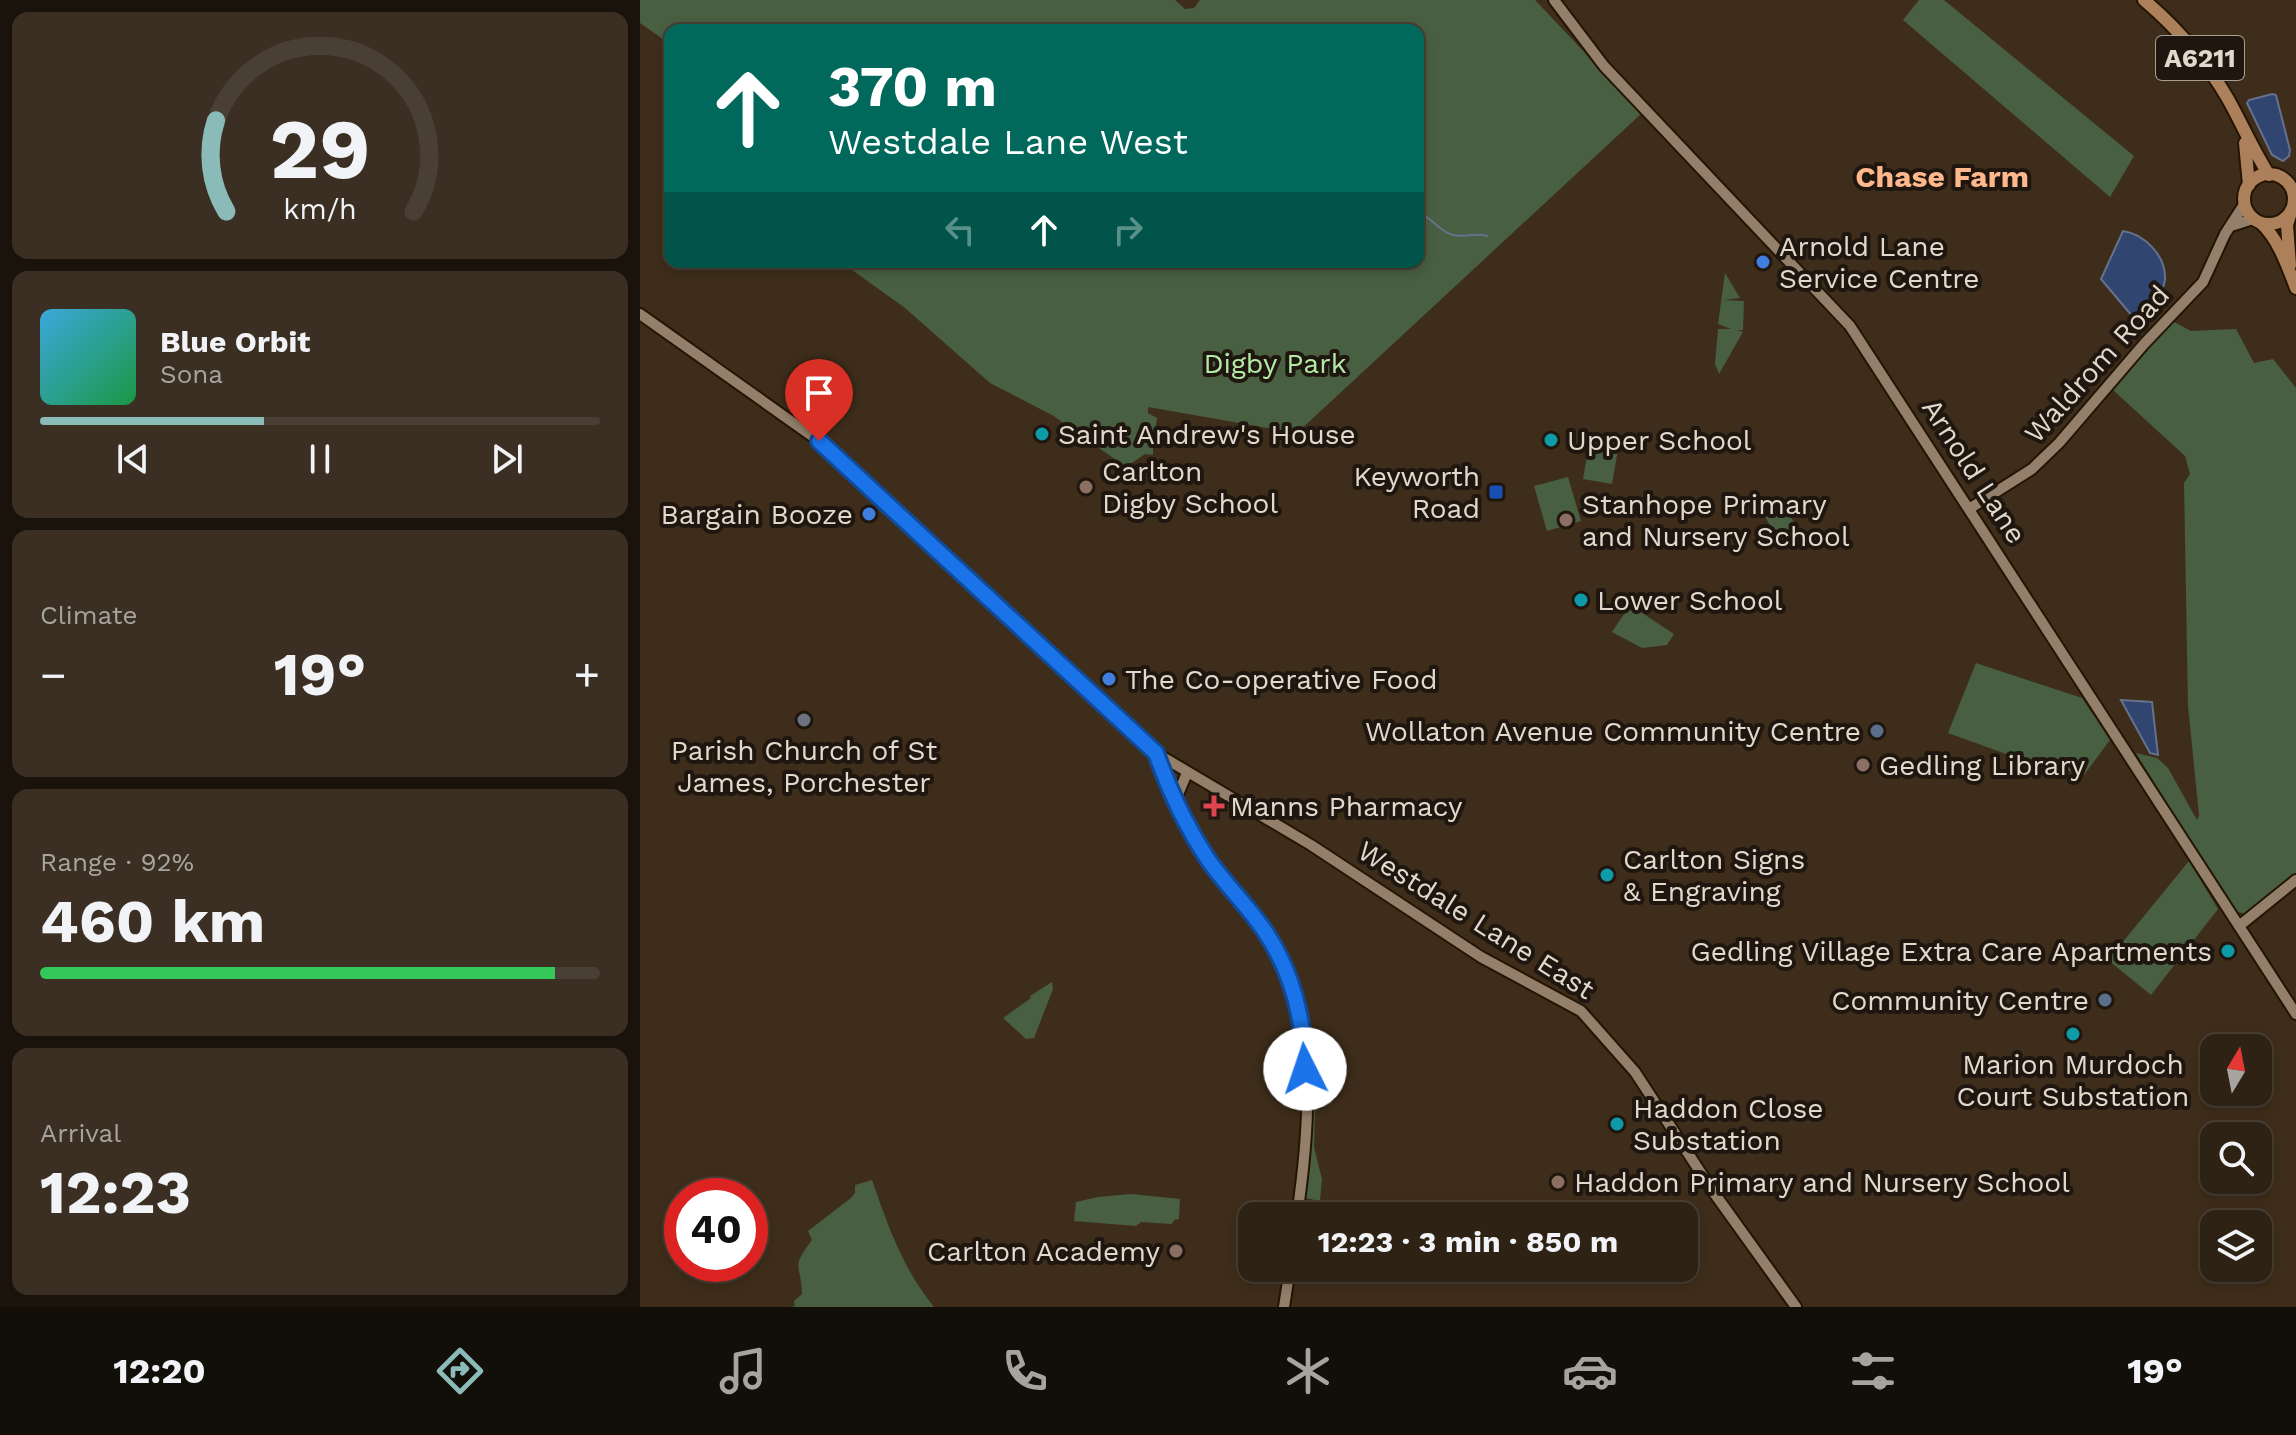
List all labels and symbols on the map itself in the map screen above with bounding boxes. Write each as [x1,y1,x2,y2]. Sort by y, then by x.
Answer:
road number: A6211 [2156,36,2244,80]
district label: Chase Farm [1855,159,2029,194]
place label: Arnold Lane Service Centre [1779,230,1979,295]
marker: Arnold Lane Service Centre [1754,253,1772,271]
street label: Waldrom Road [2018,279,2176,449]
park label: Digby Park [1203,347,1347,380]
pin [785,359,853,441]
street label: Arnold Lane [1915,392,2033,550]
place label: Saint Andrew's House [1058,418,1356,451]
place label: Upper School [1567,424,1752,457]
marker: Saint Andrew's House [1033,425,1051,443]
marker: Upper School [1542,431,1560,449]
place label: Carlton Digby School [1102,455,1278,520]
place label: Keyworth Road [1353,460,1480,525]
marker: Carlton Digby School [1077,478,1095,496]
marker: Keyworth Road [1487,483,1505,501]
place label: Stanhope Primary and Nursery School [1582,488,1850,553]
place label: Bargain Booze [661,498,853,531]
marker: Bargain Booze [860,505,878,523]
marker: Stanhope Primary and Nursery School [1557,511,1575,529]
place label: Lower School [1597,584,1783,617]
marker: Lower School [1572,591,1590,609]
place label: The Co-operative Food [1125,663,1438,696]
marker: The Co-operative Food [1100,670,1118,688]
marker: Parish Church of St James, Porchester [795,711,813,729]
place label: Wollaton Avenue Community Centre [1365,715,1861,748]
marker: Wollaton Avenue Community Centre [1868,722,1886,740]
place label: Parish Church of St James, Porchester [671,734,937,799]
place label: Gedling Library [1879,749,2086,782]
marker: Gedling Library [1854,756,1872,774]
place label: Manns Pharmacy [1230,790,1463,823]
marker: Manns Pharmacy [1205,797,1223,815]
street label: Westdale Lane East [1352,834,1600,1006]
place label: Carlton Signs & Engraving [1623,843,1805,908]
marker: Carlton Signs & Engraving [1598,866,1616,884]
place label: Gedling Village Extra Care Apartments [1690,935,2212,968]
marker: Gedling Village Extra Care Apartments [2219,942,2237,960]
place label: Community Centre [1831,984,2089,1017]
marker: Community Centre [2096,991,2114,1009]
marker: Marion Murdoch Court Substation [2064,1025,2082,1043]
position arrow [1263,1027,1347,1111]
north arrow [2200,1034,2272,1106]
place label: Marion Murdoch Court Substation [1957,1048,2189,1113]
place label: Haddon Close Substation [1633,1092,1824,1157]
marker: Haddon Close Substation [1608,1115,1626,1133]
place label: Haddon Primary and Nursery School [1574,1166,2070,1199]
marker: Haddon Primary and Nursery School [1549,1173,1567,1191]
speed limit sign: 40 [664,1178,768,1282]
place label: Carlton Academy [927,1235,1161,1268]
marker: Carlton Academy [1167,1242,1185,1260]

